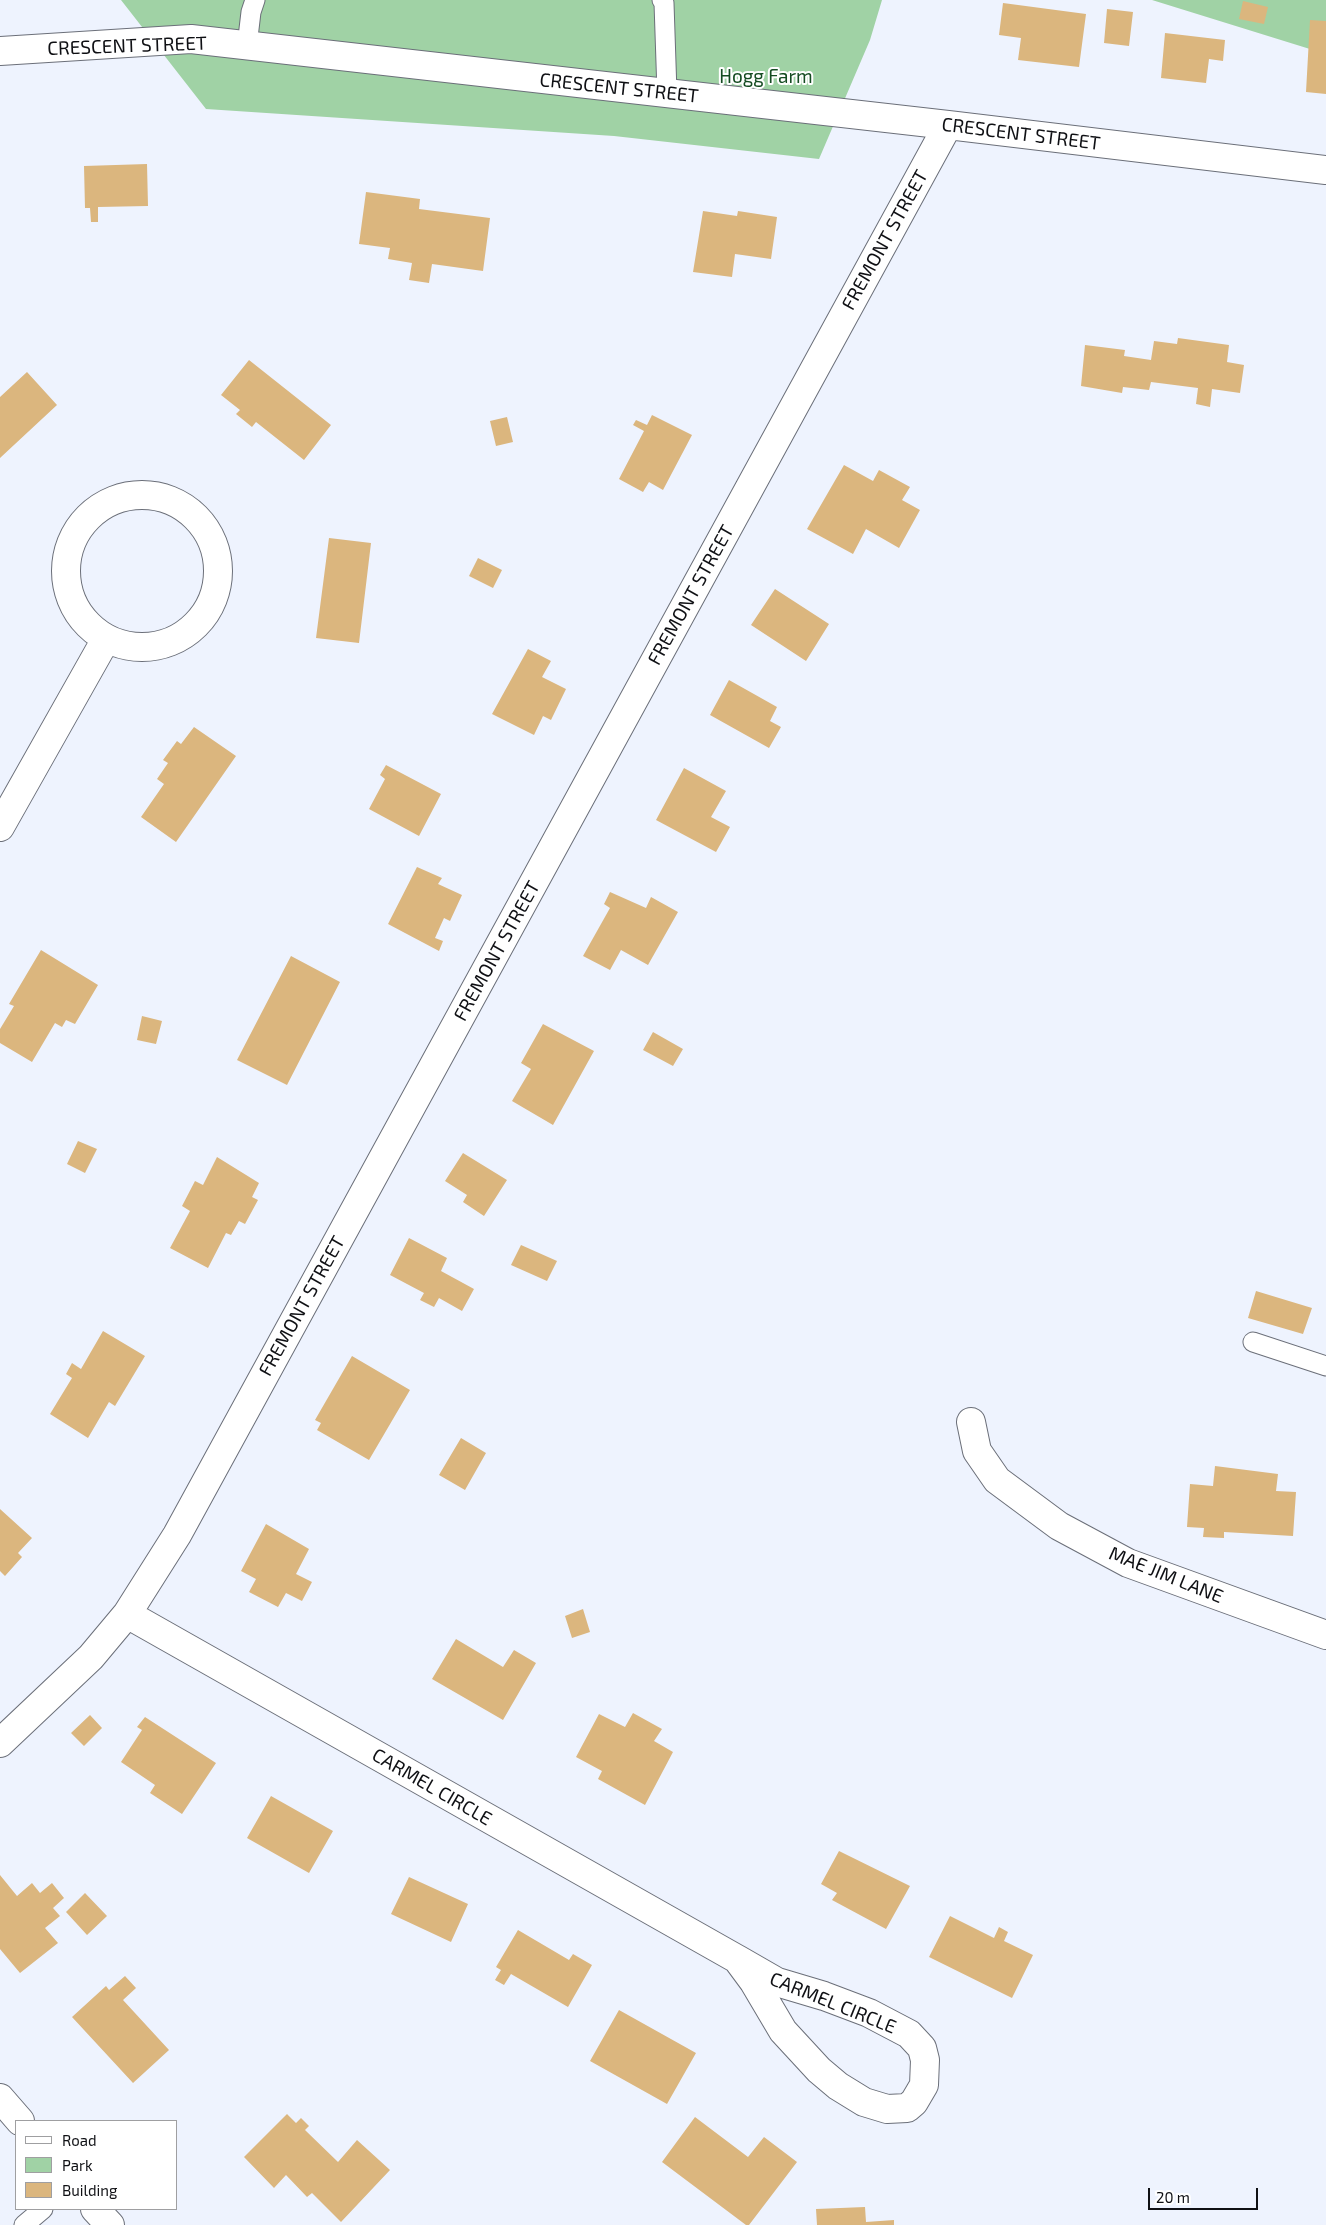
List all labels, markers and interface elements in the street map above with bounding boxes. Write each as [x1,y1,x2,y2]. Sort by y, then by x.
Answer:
street label: CRESCENT STREET [47,32,207,60]
park label: Hogg Farm [719,66,813,88]
street label: CRESCENT STREET [538,68,700,108]
street label: CRESCENT STREET [940,113,1102,155]
street label: FREMONT STREET [837,166,933,314]
street label: FREMONT STREET [643,521,739,669]
street label: FREMONT STREET [449,877,545,1025]
street label: FREMONT STREET [254,1232,350,1380]
street label: MAE JIM LANE [1105,1542,1227,1608]
street label: CARMEL CIRCLE [368,1744,496,1830]
street label: CARMEL CIRCLE [766,1967,900,2039]
legend [15,2120,178,2210]
text: Road [62,2131,97,2149]
text: Park [62,2156,93,2174]
scale bar [1151,2178,1261,2210]
text: Building [62,2181,117,2199]
text: 20 m [1156,2188,1190,2206]

